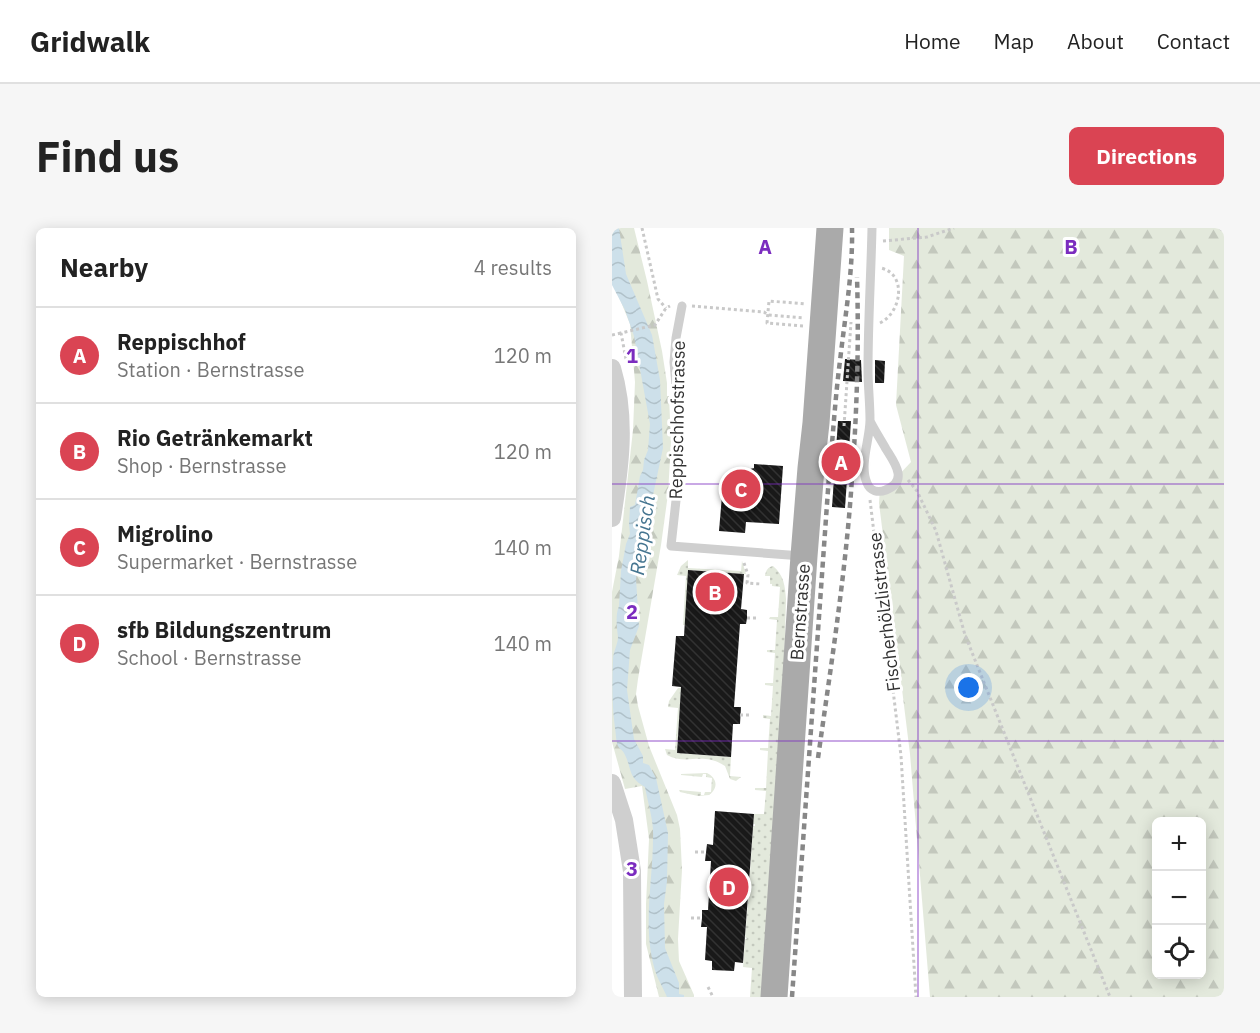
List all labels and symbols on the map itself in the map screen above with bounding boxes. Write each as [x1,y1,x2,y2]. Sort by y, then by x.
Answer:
text: A [758,233,772,260]
text: B [1064,233,1078,260]
street label: Reppischhofstrasse [664,340,690,500]
text: 1 [626,342,638,369]
pin: A [822,440,860,484]
pin: C [722,466,760,512]
water label: Reppisch [623,493,661,577]
street label: Fischerhölzlistrasse [863,531,905,693]
street label: Bernstrasse [785,563,815,661]
pin: B [696,570,734,614]
text: 2 [626,598,638,625]
your location [954,673,983,702]
text: 3 [626,855,638,882]
pin: D [710,864,748,910]

